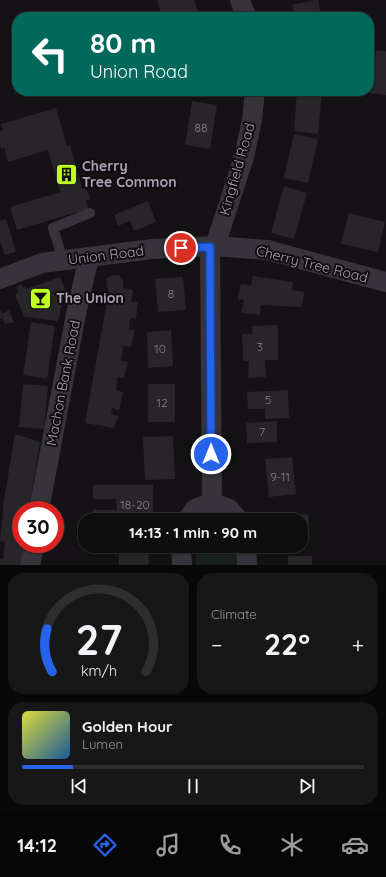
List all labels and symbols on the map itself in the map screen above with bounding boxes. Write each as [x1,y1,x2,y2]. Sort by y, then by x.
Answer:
house number: 88 [195,120,207,135]
street label: Kingfield Road [215,121,259,217]
place label: Cherry Tree Common [82,157,177,191]
building icon: Cherry Tree Common [54,161,80,187]
pin [164,231,198,265]
street label: Union Road [67,241,145,269]
street label: Cherry Tree Road [254,241,370,287]
bar icon: The Union [27,285,53,311]
house number: 8 [168,286,174,301]
place label: The Union [56,289,124,307]
street label: Machon Bank Road [42,319,84,447]
house number: 3 [257,339,263,354]
house number: 10 [154,341,166,356]
house number: 5 [265,392,271,407]
house number: 12 [156,395,168,410]
house number: 7 [259,424,265,439]
position arrow [190,433,232,475]
house number: 9-11 [270,469,290,484]
house number: 18-20 [120,497,150,512]
speed limit sign: 30 [12,501,64,553]

